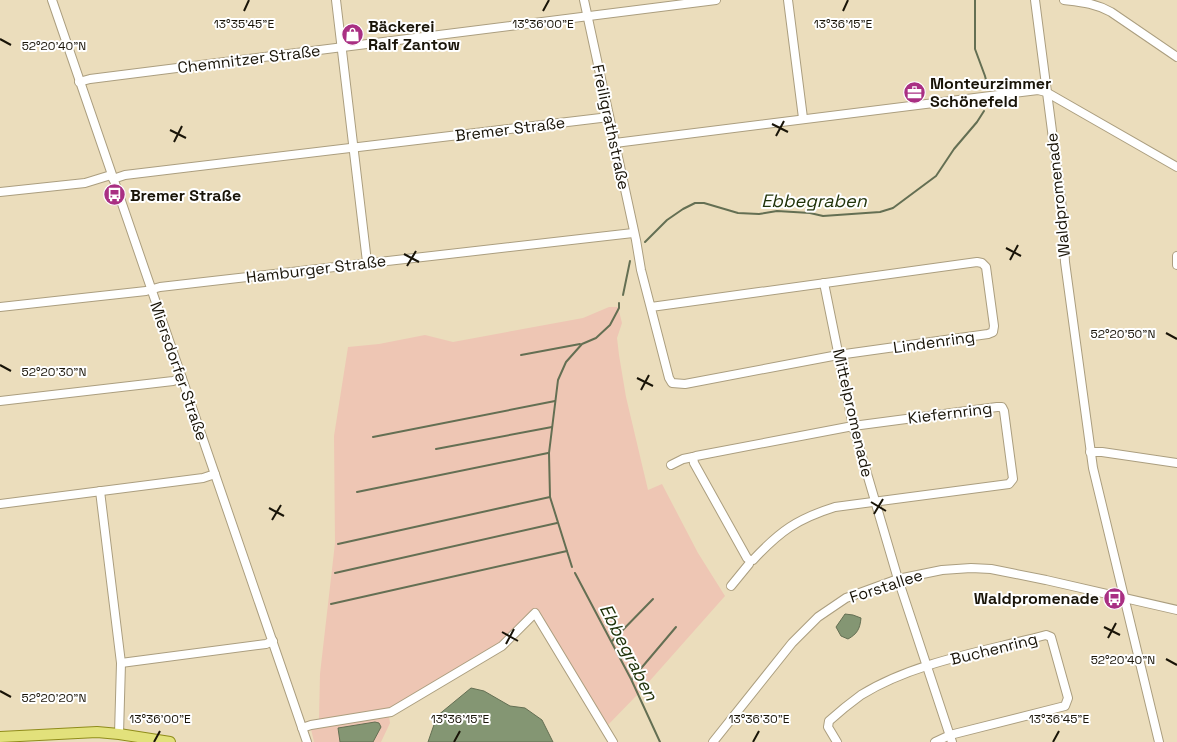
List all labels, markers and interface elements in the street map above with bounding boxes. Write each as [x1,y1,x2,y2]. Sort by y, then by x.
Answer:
text: 13°35'45"E [214,16,274,32]
place label: Bäckerei Ralf Zantow [368,16,460,55]
text: 13°36'00"E [512,16,574,32]
text: 13°36'15"E [814,16,872,32]
shop icon: Bäckerei Ralf Zantow [340,23,364,47]
text: 52°20'40"N [22,38,86,54]
street label: Chemnitzer Straße [176,40,322,78]
street label: Freiligrathstraße [587,62,635,192]
place label: Monteurzimmer Schönefeld [930,73,1051,112]
office icon: Monteurzimmer Schönefeld [902,80,926,104]
street label: Bremer Straße [454,112,566,146]
street label: Waldpromenade [1041,132,1075,258]
bus stop icon: Bremer Straße [102,183,126,207]
place label: Bremer Straße [130,185,241,206]
water label: Ebbegraben [761,189,868,212]
street label: Hamburger Straße [245,250,387,288]
street label: Miersdorfer Straße [145,299,213,443]
street label: Lindenring [892,326,976,358]
text: 52°20'50"N [1091,326,1155,342]
street label: Mittelpromenade [828,347,878,479]
text: 52°20'30"N [22,364,86,380]
street label: Kiefernring [907,397,993,429]
street label: Forstallee [847,564,925,608]
bus stop icon: Waldpromenade [1103,586,1127,610]
place label: Waldpromenade [974,588,1099,609]
water label: Ebbegraben [595,600,664,705]
street label: Buchenring [948,628,1040,670]
text: 52°20'40"N [1091,652,1155,668]
text: 52°20'20"N [22,690,86,706]
text: 13°36'00"E [129,711,191,727]
text: 13°36'15"E [431,711,489,727]
text: 13°36'30"E [728,711,790,727]
text: 13°36'45"E [1029,711,1089,727]

